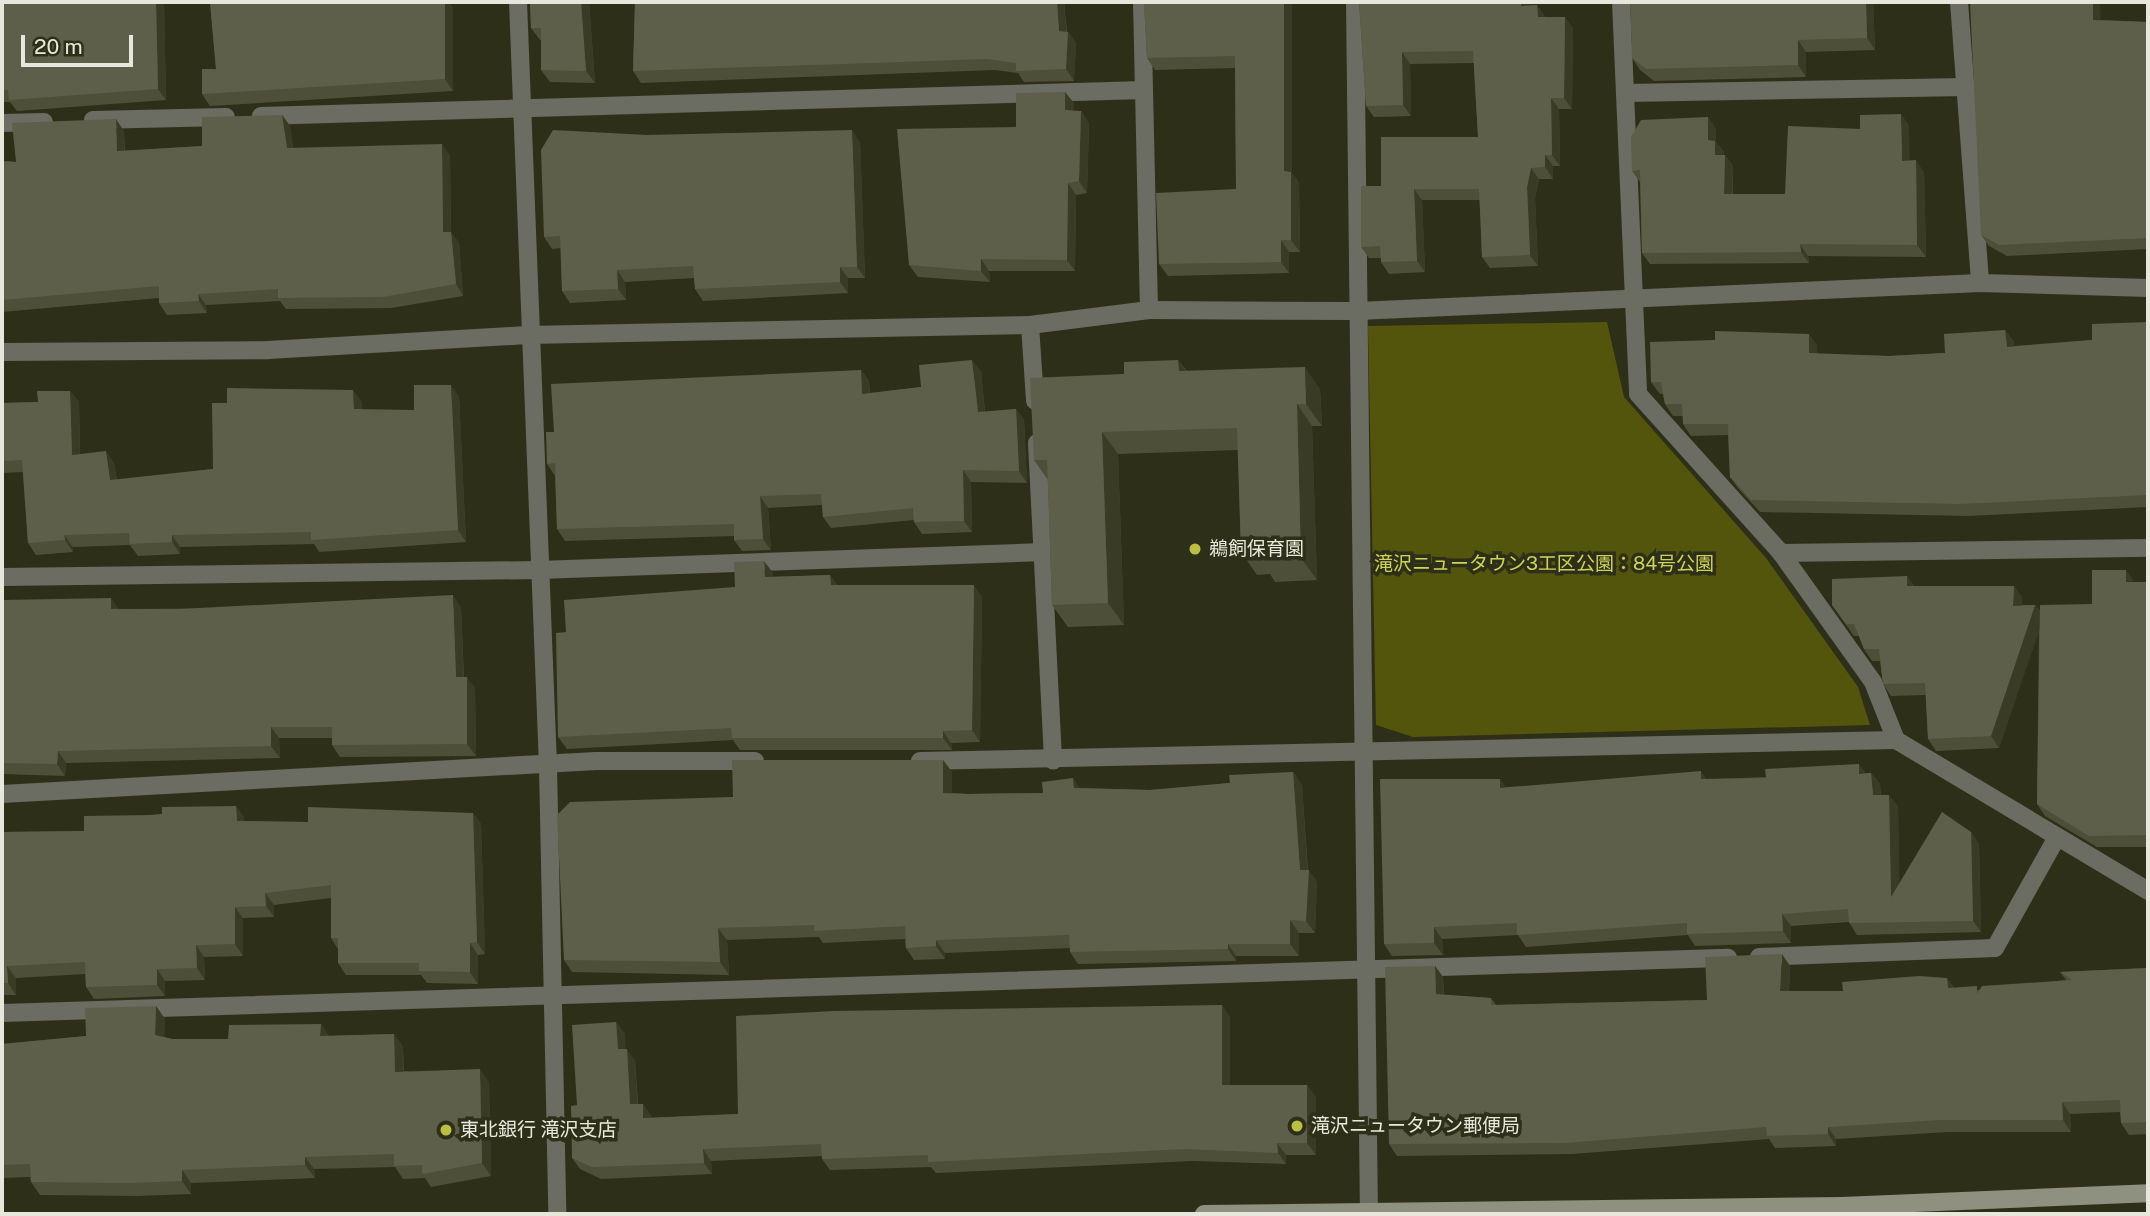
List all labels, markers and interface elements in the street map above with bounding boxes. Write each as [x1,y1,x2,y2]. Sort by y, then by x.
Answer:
scale bar [24,21,136,65]
text: 20 m [34,34,83,59]
place label: 鵜飼保育園 [1209,538,1304,560]
marker: 鵜飼保育園 [1187,541,1203,557]
park label: 滝沢ニュータウン3工区公園：84号公園 [1374,553,1714,575]
place label: 滝沢ニュータウン郵便局 [1311,1115,1520,1137]
marker: 滝沢ニュータウン郵便局 [1289,1118,1305,1134]
place label: 東北銀行 滝沢支店 [460,1119,617,1141]
marker: 東北銀行 滝沢支店 [438,1122,454,1138]

